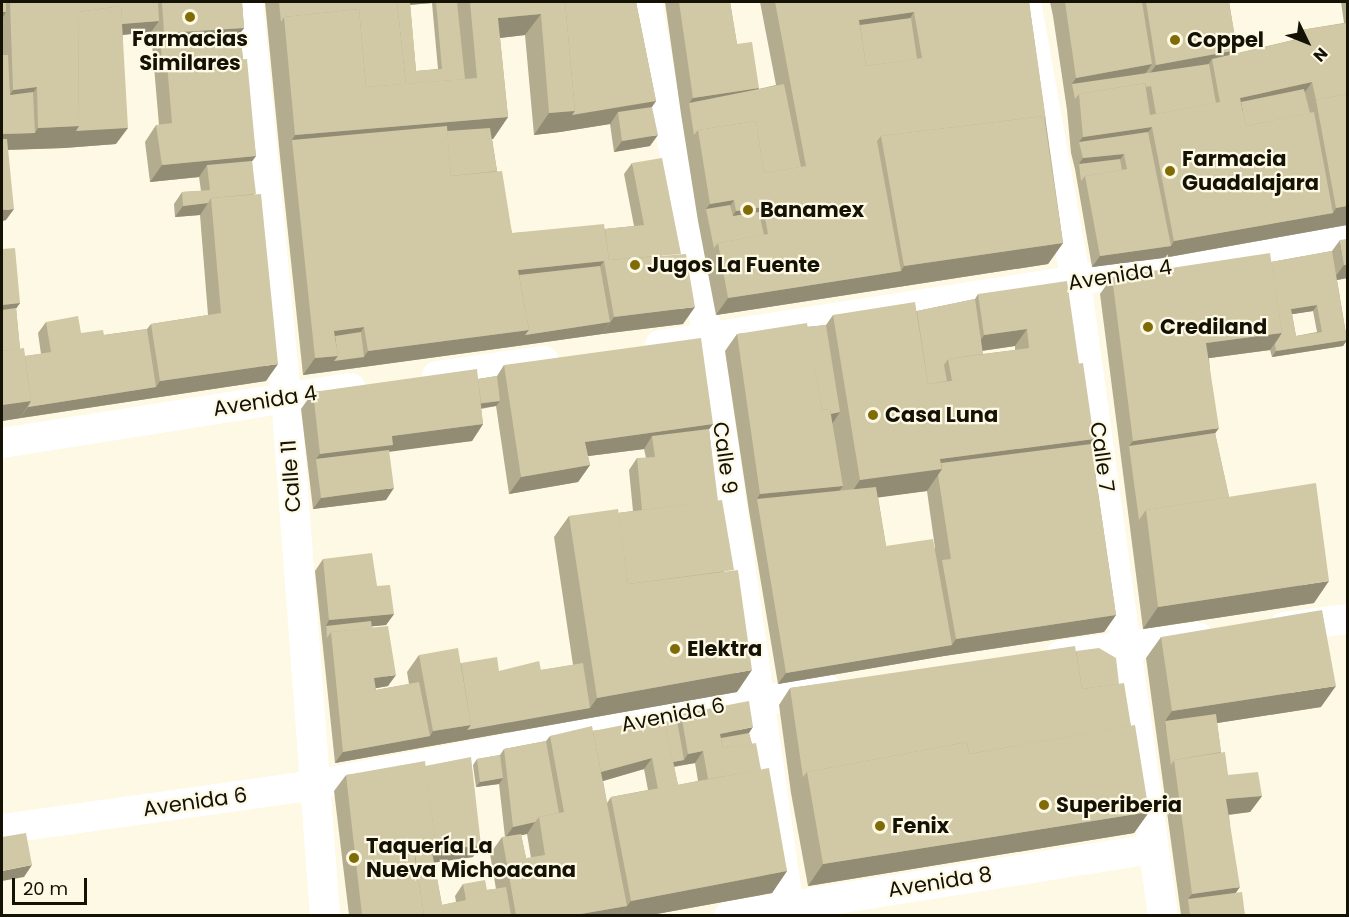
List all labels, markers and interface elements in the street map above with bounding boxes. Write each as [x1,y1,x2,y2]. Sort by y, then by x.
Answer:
marker: Farmacias Similares [183,10,197,24]
north arrow [1277,12,1337,72]
place label: Farmacias Similares [132,26,248,76]
place label: Coppel [1187,27,1264,53]
marker: Coppel [1168,33,1182,47]
text: N [1308,42,1333,67]
place label: Farmacia Guadalajara [1182,146,1319,196]
marker: Farmacia Guadalajara [1163,164,1177,178]
place label: Banamex [760,197,864,223]
marker: Banamex [741,203,755,217]
place label: Jugos La Fuente [647,252,820,278]
street label: Avenida 4 [1066,254,1174,296]
marker: Jugos La Fuente [628,258,642,272]
place label: Crediland [1160,314,1267,340]
marker: Crediland [1141,320,1155,334]
street label: Avenida 4 [211,380,319,422]
place label: Casa Luna [885,402,998,428]
marker: Casa Luna [866,408,880,422]
street label: Calle 9 [707,420,743,496]
street label: Calle 7 [1085,420,1119,494]
street label: Calle 11 [276,439,306,513]
place label: Elektra [687,636,762,662]
marker: Elektra [668,642,682,656]
street label: Avenida 6 [619,693,727,737]
street label: Avenida 6 [141,782,249,822]
place label: Superiberia [1056,792,1182,818]
marker: Superiberia [1037,798,1051,812]
place label: Fenix [892,813,949,839]
marker: Fenix [873,819,887,833]
place label: Taquería La Nueva Michoacana [366,833,576,883]
marker: Taquería La Nueva Michoacana [347,851,361,865]
street label: Avenida 8 [886,861,994,903]
scale bar [15,866,90,904]
text: 20 m [23,876,68,901]

